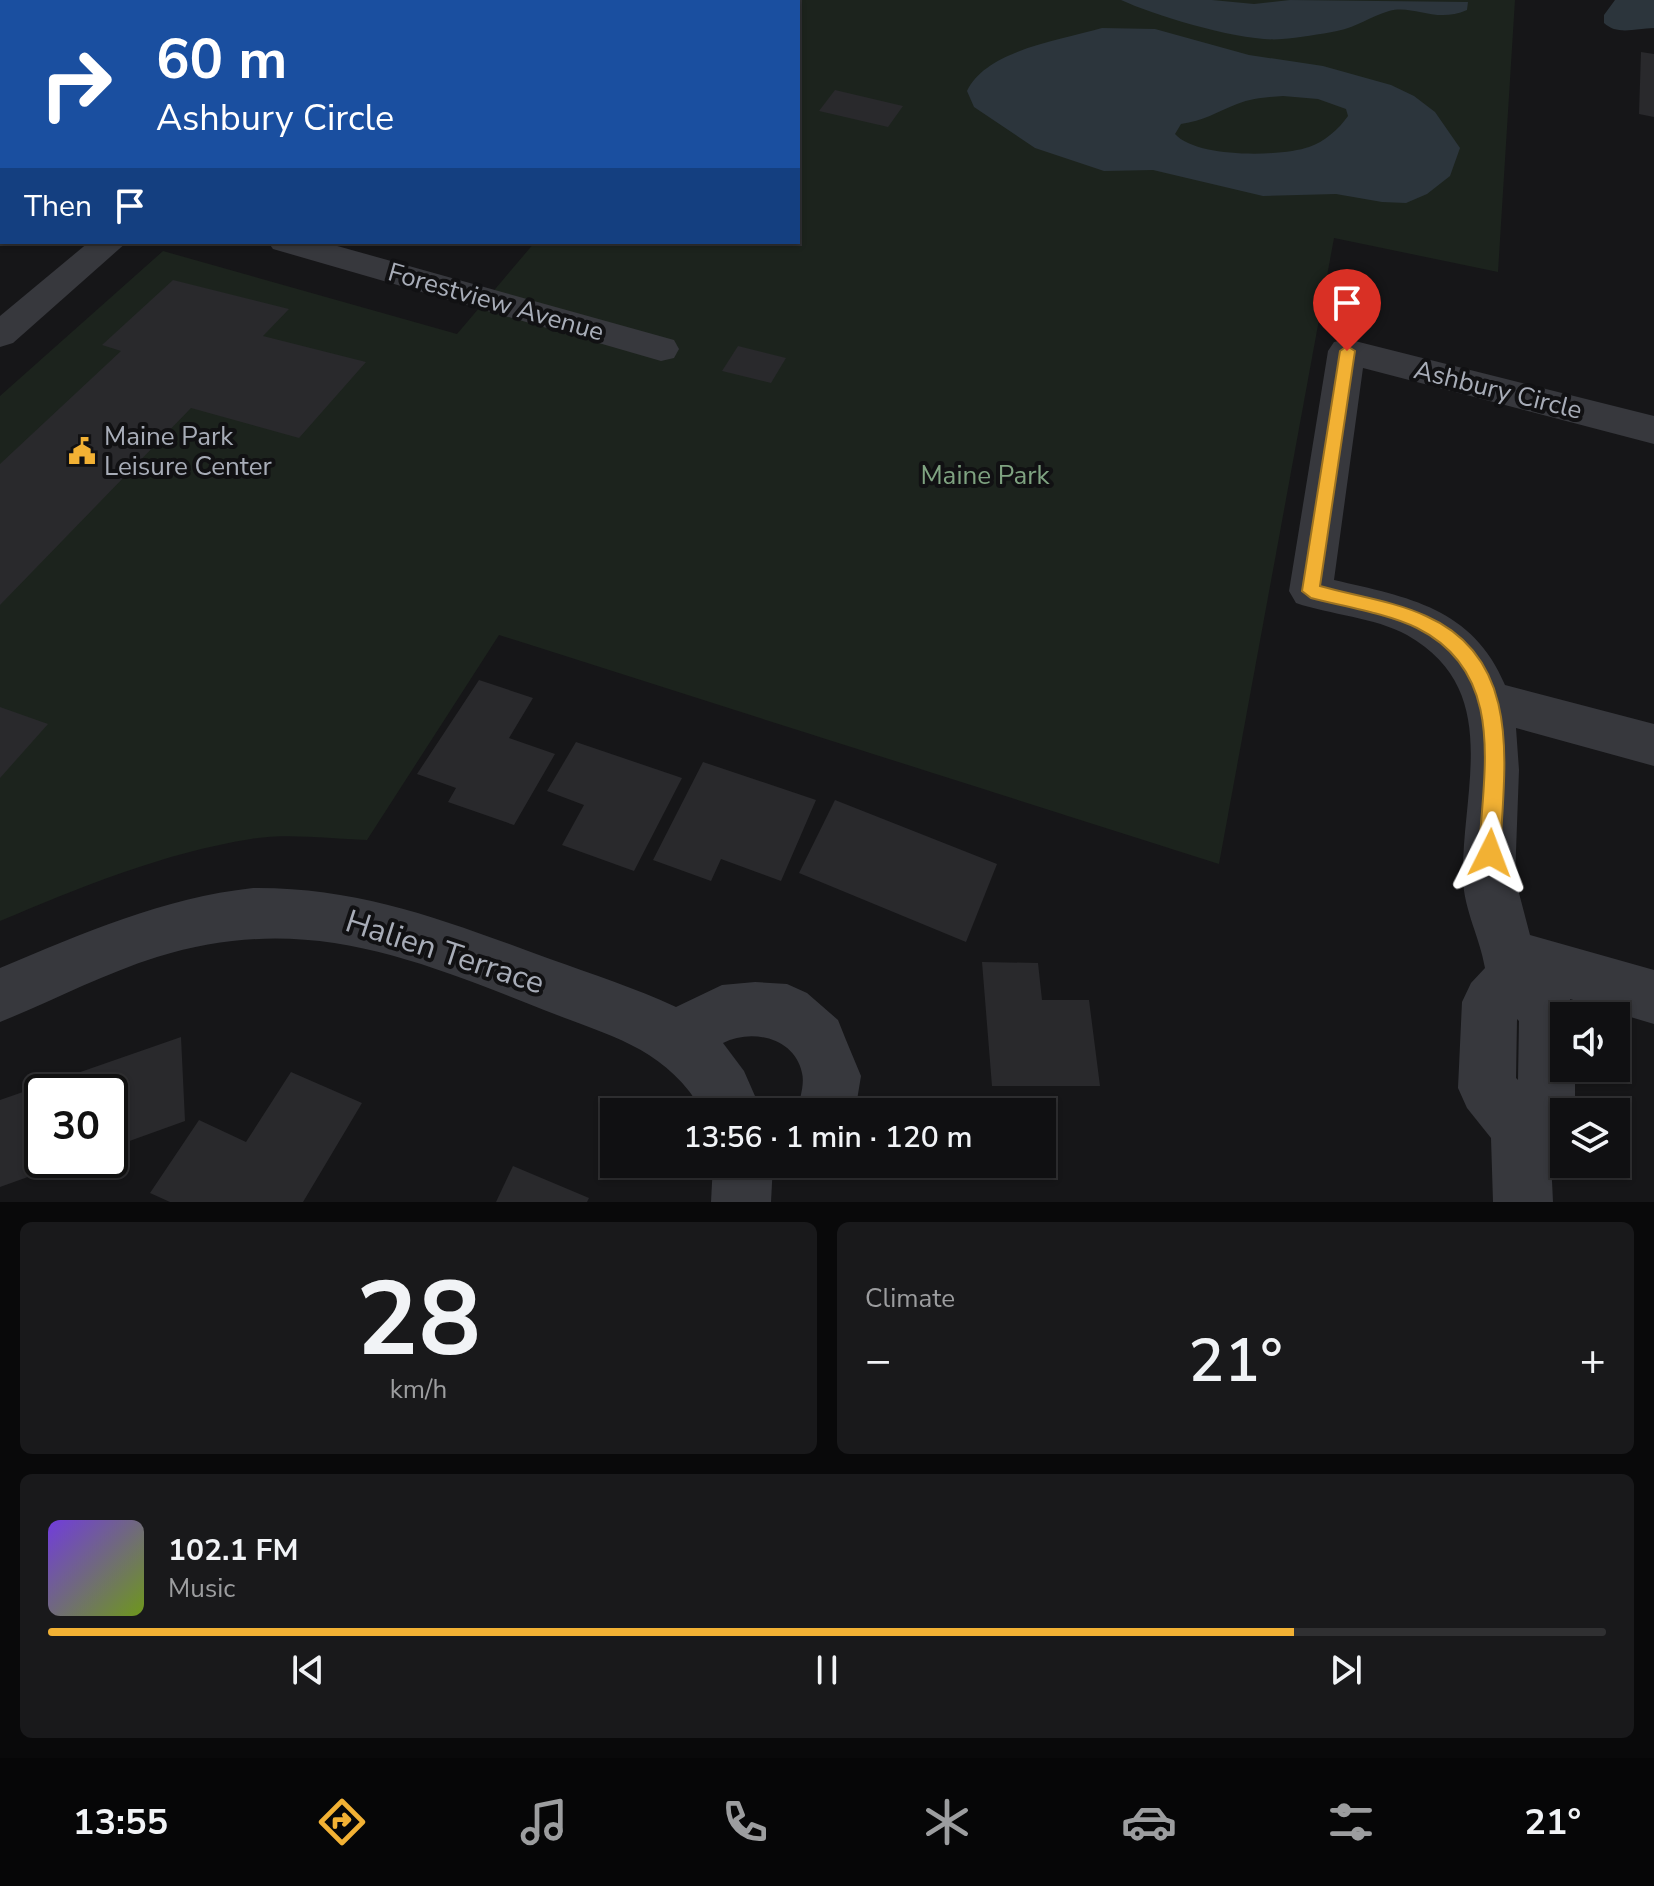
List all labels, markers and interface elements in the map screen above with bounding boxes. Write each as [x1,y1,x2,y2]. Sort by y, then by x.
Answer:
text: 60 m [156,21,287,98]
icon: right [24,32,128,136]
text: Ashbury Circle [156,94,394,143]
icon: arrive [108,184,152,228]
text: Then [24,186,92,227]
street label: Forestview Avenue [384,254,608,350]
pin [1313,269,1381,351]
icon: arrive [1325,281,1369,325]
street label: Ashbury Circle [1410,352,1586,428]
place label: Maine Park Leisure Center [104,419,273,484]
public building icon: Maine Park Leisure Center [67,436,97,466]
park label: Maine Park [920,458,1051,493]
position arrow [1448,811,1532,895]
street label: Halien Terrace [340,900,550,1004]
map controls [1550,1002,1630,1178]
button: sound [1550,1002,1630,1082]
speed limit sign: 30 [24,1074,128,1178]
button: layers [1550,1098,1630,1178]
text: 13:56 · 1 min · 120 m [683,1117,973,1158]
text: 28 [356,1249,481,1391]
text: Climate [865,1281,955,1316]
text: 21° [1188,1320,1283,1402]
text: − [865,1331,891,1391]
text: + [1580,1331,1606,1391]
text: km/h [390,1372,447,1407]
text: 102.1 FM [168,1530,298,1571]
text: Music [168,1571,235,1606]
icon: previous [286,1648,330,1692]
icon: pause [805,1648,849,1692]
icon: next [1324,1648,1368,1692]
icon: directions [314,1794,370,1850]
icon: music [516,1794,572,1850]
icon: phone [717,1794,773,1850]
icon: climate [919,1794,975,1850]
icon: car [1121,1794,1177,1850]
icon: filters [1323,1794,1379,1850]
text: 13:55 [73,1798,168,1847]
text: 21° [1524,1798,1581,1847]

